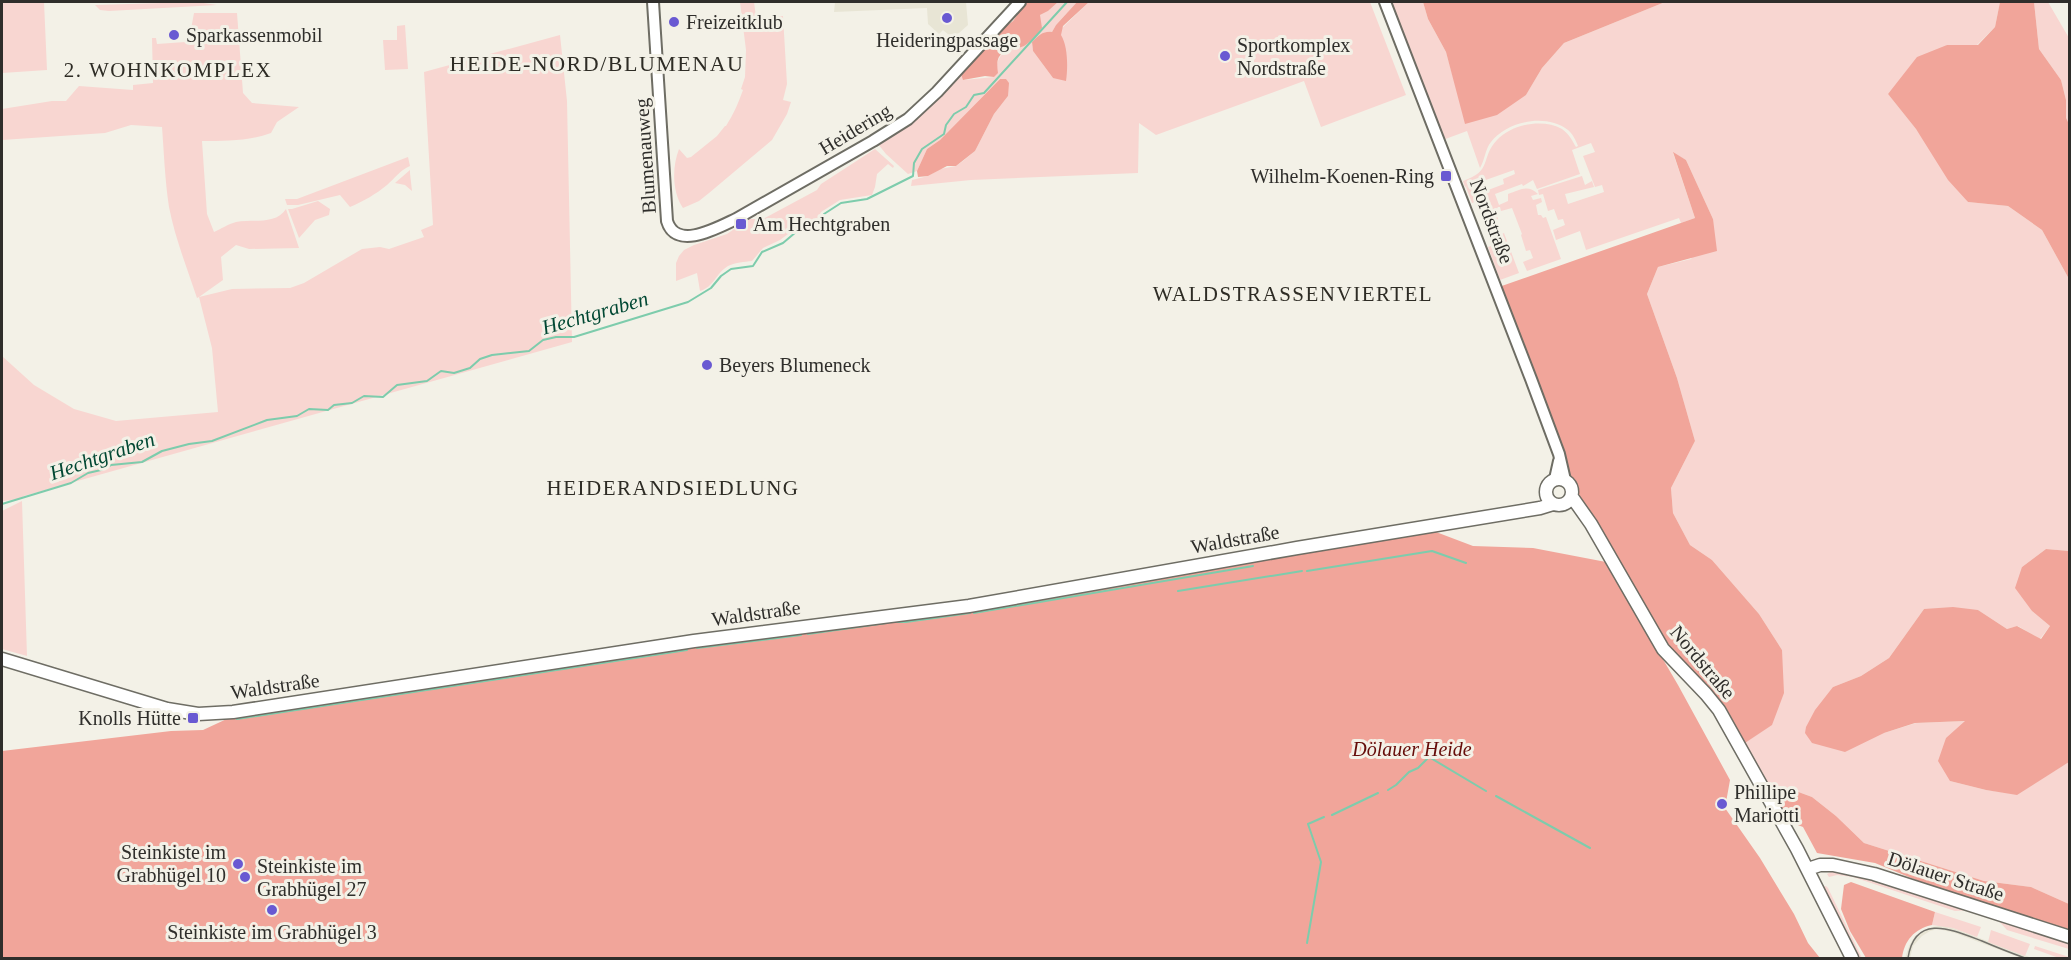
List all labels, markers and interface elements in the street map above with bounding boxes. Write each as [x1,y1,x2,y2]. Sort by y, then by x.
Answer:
place label: Freizeitklub [686,11,783,33]
marker: Heideringpassage [940,11,954,25]
marker: Freizeitklub [667,15,681,29]
place label: Sparkassenmobil [186,24,323,47]
marker: Sparkassenmobil [167,28,181,42]
place label: Heideringpassage [876,29,1018,52]
place label: Sportkomplex Nordstraße [1237,34,1350,79]
marker: Sportkomplex Nordstraße [1218,49,1232,63]
district label: HEIDE-NORD/BLUMENAU [450,51,744,76]
district label: 2. WOHNKOMPLEX [64,58,272,82]
street label: Blumenauweg [630,98,661,214]
street label: Heidering [815,99,895,160]
place label: Wilhelm-Koenen-Ring [1250,165,1434,188]
marker: Wilhelm-Koenen-Ring [1439,169,1453,183]
street label: Nordstraße [1466,176,1518,267]
place label: Am Hechtgraben [753,213,890,236]
marker: Am Hechtgraben [734,217,748,231]
district label: WALDSTRASSENVIERTEL [1153,282,1433,306]
water label: Hechtgraben [538,286,651,340]
place label: Beyers Blumeneck [719,354,871,377]
marker: Beyers Blumeneck [700,358,714,372]
water label: Hechtgraben [45,427,158,486]
district label: HEIDERANDSIEDLUNG [547,476,799,500]
street label: Waldstraße [1189,520,1281,558]
street label: Waldstraße [710,596,802,630]
street label: Nordstraße [1666,621,1740,703]
street label: Waldstraße [229,669,321,703]
place label: Knolls Hütte [78,707,181,729]
marker: Knolls Hütte [186,711,200,725]
park label: Dölauer Heide [1351,738,1472,760]
place label: Phillipe Mariotti [1734,781,1800,826]
marker: Phillipe Mariotti [1715,797,1729,811]
place label: Steinkiste im Grabhügel 10 [117,841,226,887]
street label: Dölauer Straße [1885,847,2007,905]
place label: Steinkiste im Grabhügel 27 [257,855,366,901]
marker: Steinkiste im Grabhügel 10 [231,857,245,871]
marker: Steinkiste im Grabhügel 27 [238,870,252,884]
marker: Steinkiste im Grabhügel 3 [265,903,279,917]
place label: Steinkiste im Grabhügel 3 [167,921,377,944]

